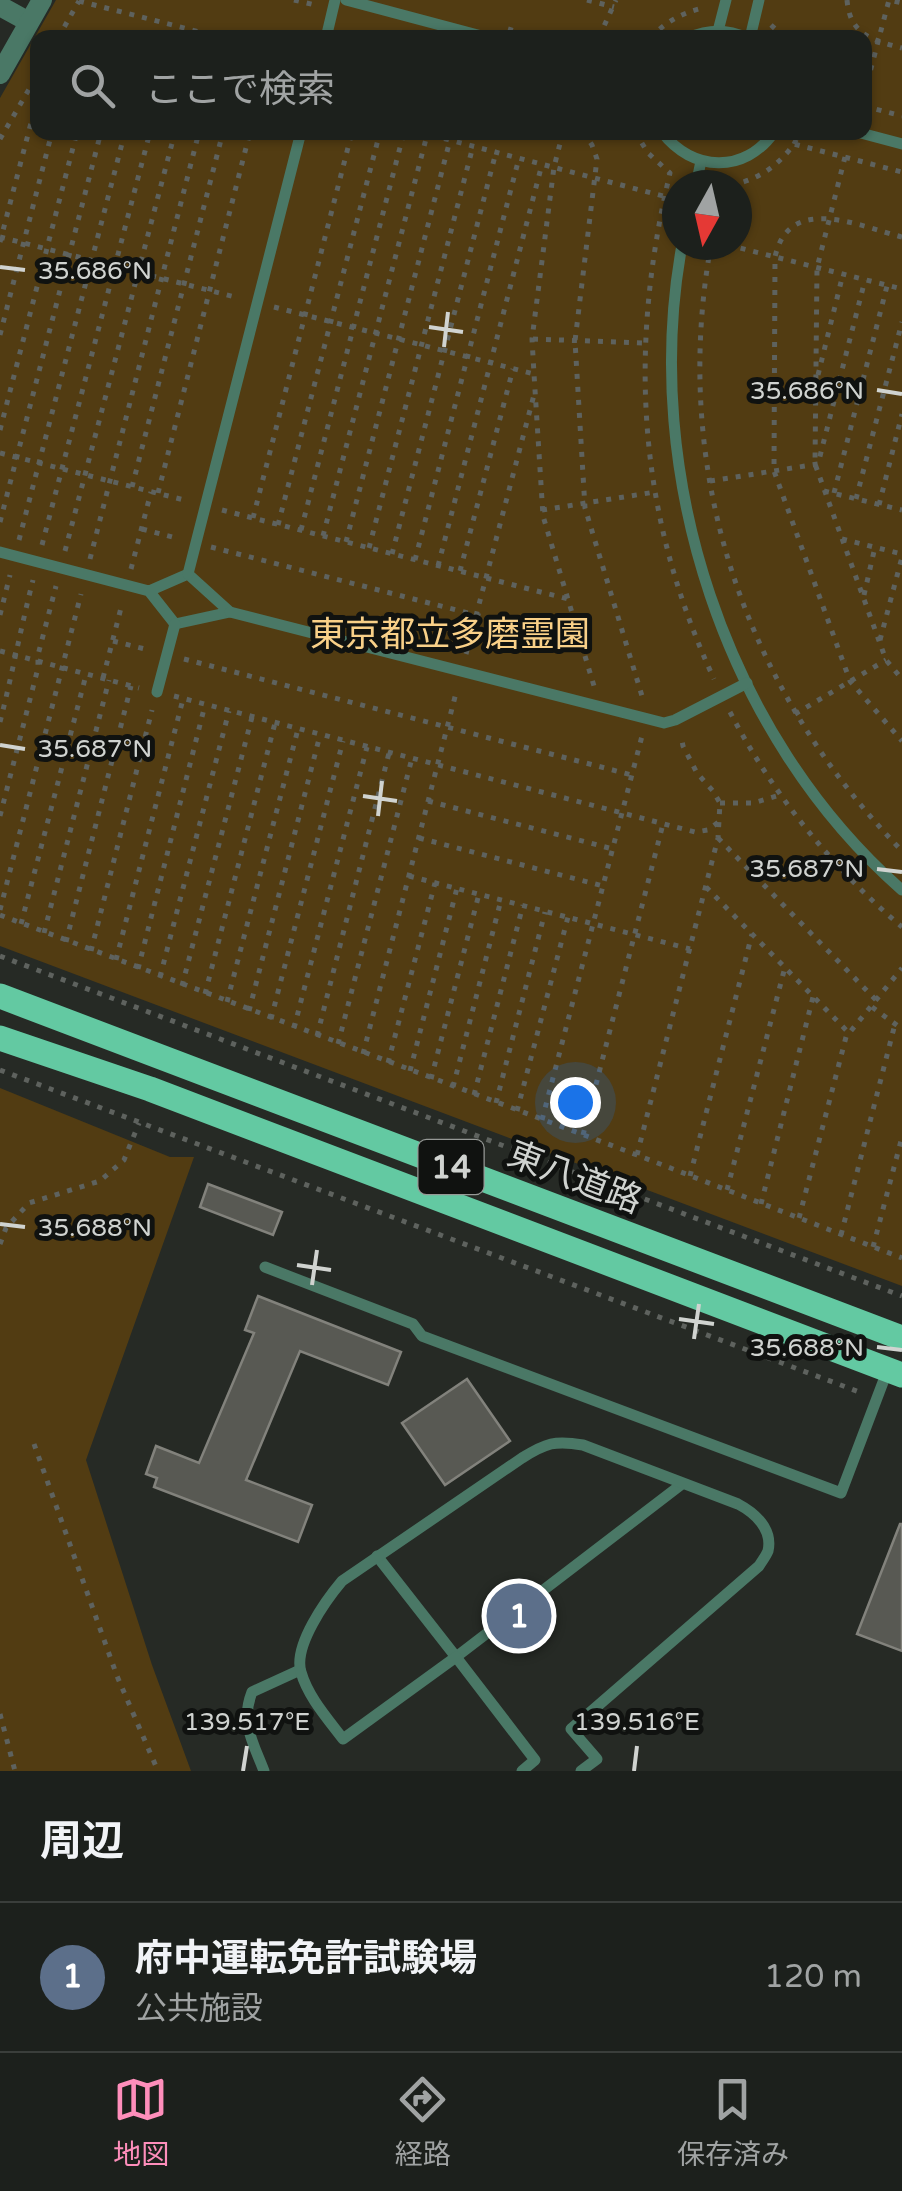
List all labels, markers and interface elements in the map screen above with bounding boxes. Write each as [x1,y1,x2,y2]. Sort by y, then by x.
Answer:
search box [30,30,872,140]
icon: search [65,58,120,113]
text: ここで検索 [145,67,335,113]
north arrow [662,170,752,260]
text: 35.686°N [38,256,152,286]
text: 35.686°N [750,376,864,406]
park label: 東京都立多磨霊園 [310,614,590,656]
text: 35.687°N [38,734,152,764]
text: 35.687°N [750,854,864,884]
your location [550,1077,601,1128]
street label: 東八道路 [502,1133,648,1223]
road number: 14 [418,1140,484,1194]
text: 35.688°N [38,1213,152,1243]
text: 35.688°N [750,1333,864,1363]
pin: 1 [486,1578,552,1654]
text: 139.517°E [184,1707,310,1737]
text: 139.516°E [574,1707,700,1737]
text: 周辺 [40,1816,124,1867]
text: 府中運転免許試験場 [135,1936,477,1982]
text: 1 [62,1958,83,1996]
text: 120 m [764,1958,862,1996]
text: 公共施設 [135,1990,263,2028]
tab: 地図 [113,2072,169,2172]
tab: 経路 [395,2072,451,2172]
tab: 保存済み [677,2072,789,2172]

